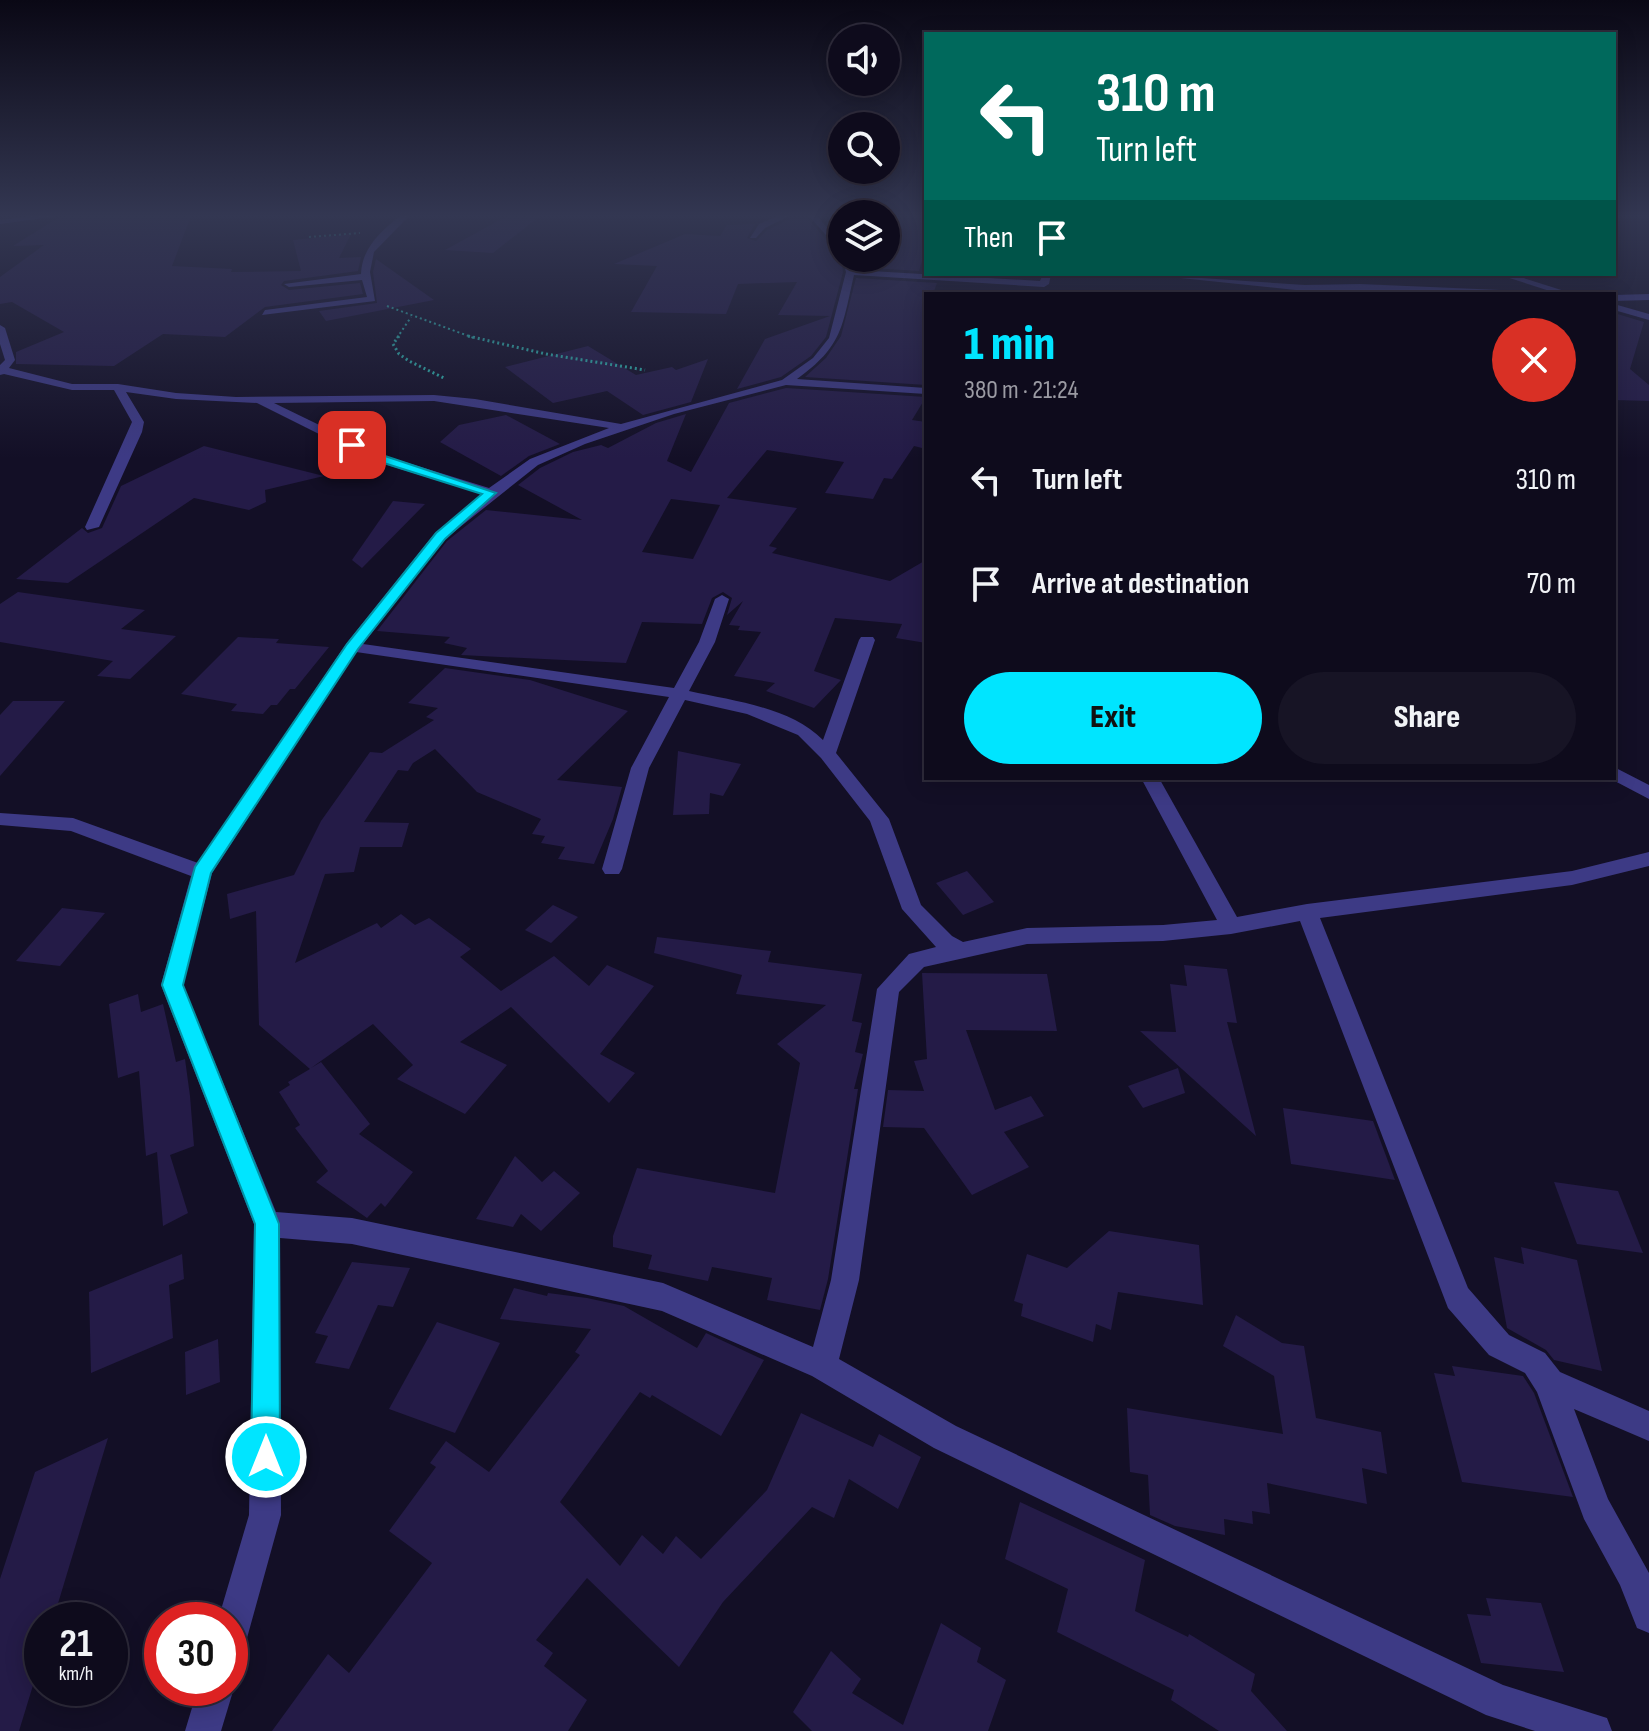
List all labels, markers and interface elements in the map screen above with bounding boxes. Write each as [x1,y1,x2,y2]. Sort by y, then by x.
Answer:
map controls [828,24,900,272]
button: sound [828,24,900,96]
text: 310 m [1096,61,1216,128]
icon: left [964,64,1068,168]
button: search [828,112,900,184]
text: Turn left [1096,129,1197,172]
button: layers [828,200,900,272]
icon: arrive [1030,216,1074,260]
text: Then [964,220,1014,256]
text: 1 min [964,316,1055,373]
button: close [1492,318,1576,402]
text: 380 m · 21:24 [964,375,1078,406]
pin [318,411,386,479]
icon: arrive [330,423,374,467]
icon: left [964,458,1008,502]
text: Turn left [1032,462,1122,498]
text: 310 m [1516,462,1576,498]
icon: arrive [964,562,1008,606]
text: Arrive at destination [1032,566,1249,602]
text: 70 m [1527,566,1576,602]
button: Exit [964,672,1262,764]
button: Share [1278,672,1576,764]
position arrow [224,1415,308,1499]
speed limit sign: 30 [144,1602,248,1706]
text: 21 [59,1620,93,1668]
text: km/h [59,1662,93,1686]

